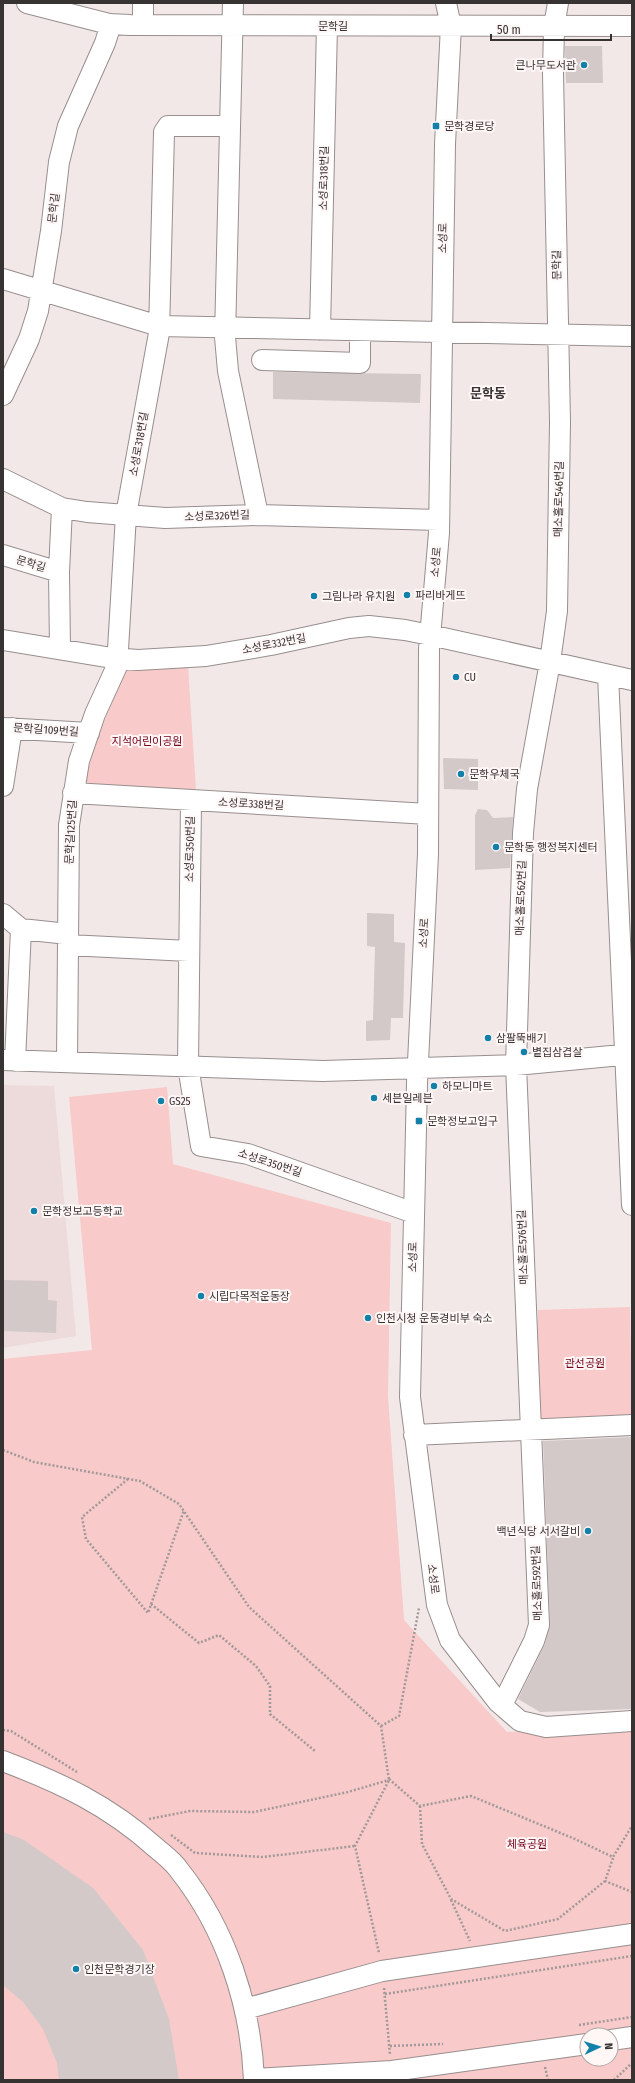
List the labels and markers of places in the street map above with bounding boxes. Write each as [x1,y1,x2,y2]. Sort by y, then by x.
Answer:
place label: 큰나무도서관 [515,59,576,72]
marker: 큰나무도서관 [579,60,589,70]
place label: 문학경로당 [444,120,495,133]
marker: 문학경로당 [431,121,441,131]
place label: 파리바게뜨 [415,589,466,602]
place label: 그림나라 유치원 [322,590,395,603]
marker: 파리바게뜨 [402,590,412,600]
marker: 그림나라 유치원 [309,591,319,601]
place label: CU [464,671,476,684]
marker: CU [451,672,461,682]
place label: 문학우체국 [469,768,520,781]
marker: 문학우체국 [456,769,466,779]
place label: 문학동 행정복지센터 [504,841,598,854]
marker: 문학동 행정복지센터 [491,842,501,852]
place label: 삼팔뚝배기 [496,1032,547,1045]
marker: 삼팔뚝배기 [483,1033,493,1043]
place label: 볕집삼겹살 [532,1046,583,1059]
marker: 볕집삼겹살 [519,1047,529,1057]
place label: 하모니마트 [442,1080,493,1093]
marker: 하모니마트 [429,1081,439,1091]
place label: 세븐일레븐 [382,1092,433,1105]
marker: 세븐일레븐 [369,1093,379,1103]
place label: GS25 [169,1095,191,1108]
marker: GS25 [156,1096,166,1106]
place label: 문학정보고입구 [427,1115,498,1128]
marker: 문학정보고입구 [414,1116,424,1126]
place label: 문학정보고등학교 [42,1205,123,1218]
marker: 문학정보고등학교 [29,1206,39,1216]
place label: 시립다목적운동장 [209,1290,290,1303]
marker: 시립다목적운동장 [196,1291,206,1301]
place label: 인천시청 운동경비부 숙소 [376,1312,493,1325]
marker: 인천시청 운동경비부 숙소 [363,1313,373,1323]
place label: 백년식당 서서갈비 [496,1525,580,1538]
marker: 백년식당 서서갈비 [583,1526,593,1536]
place label: 인천문학경기장 [84,1963,155,1976]
marker: 인천문학경기장 [71,1964,81,1974]

